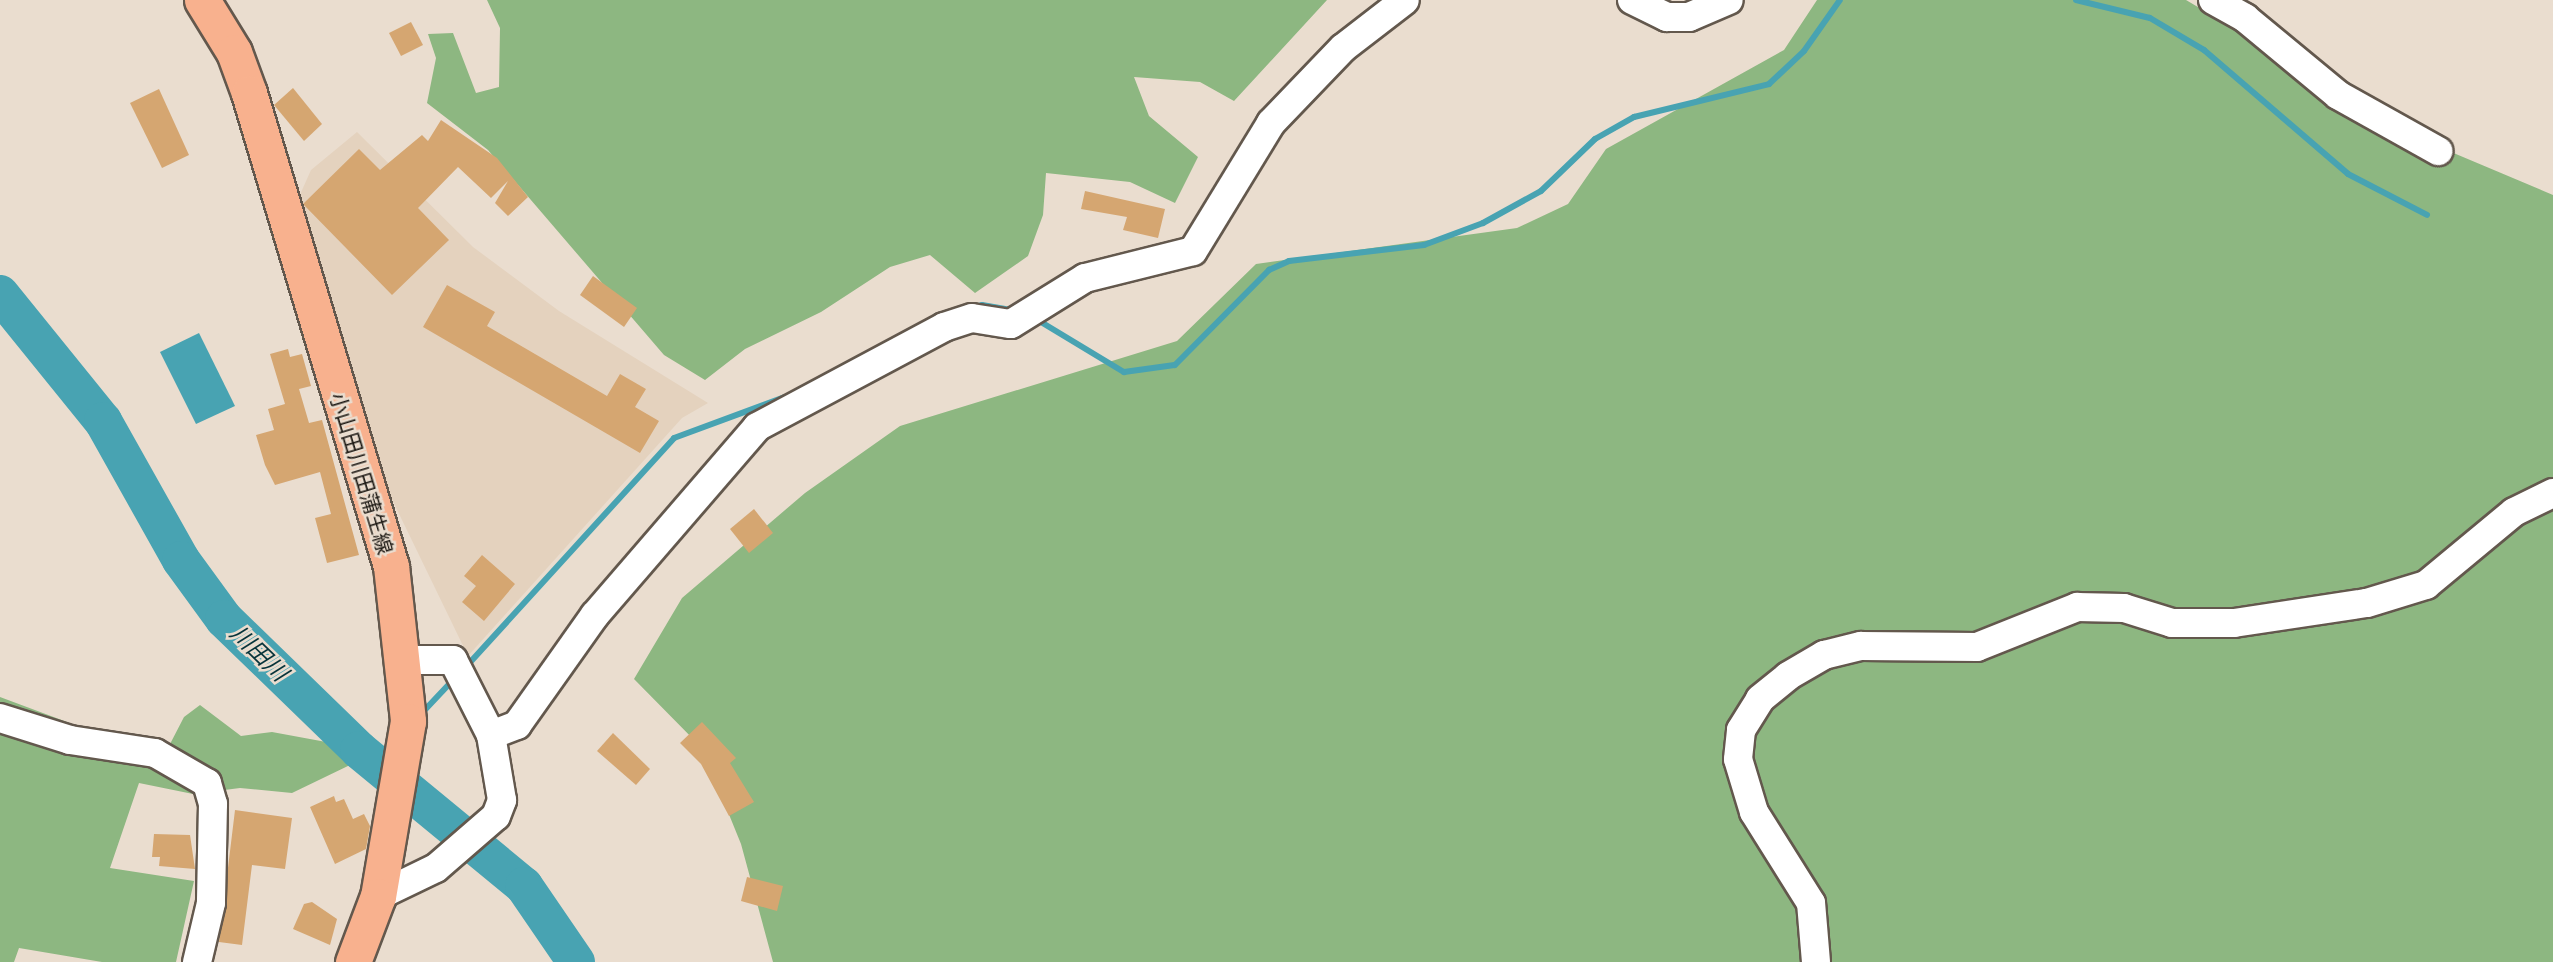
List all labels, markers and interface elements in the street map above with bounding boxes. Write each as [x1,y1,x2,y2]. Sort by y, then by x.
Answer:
street label: 小山田川田蒲生線 [325,389,399,557]
water label: 川田川 [225,619,293,687]

